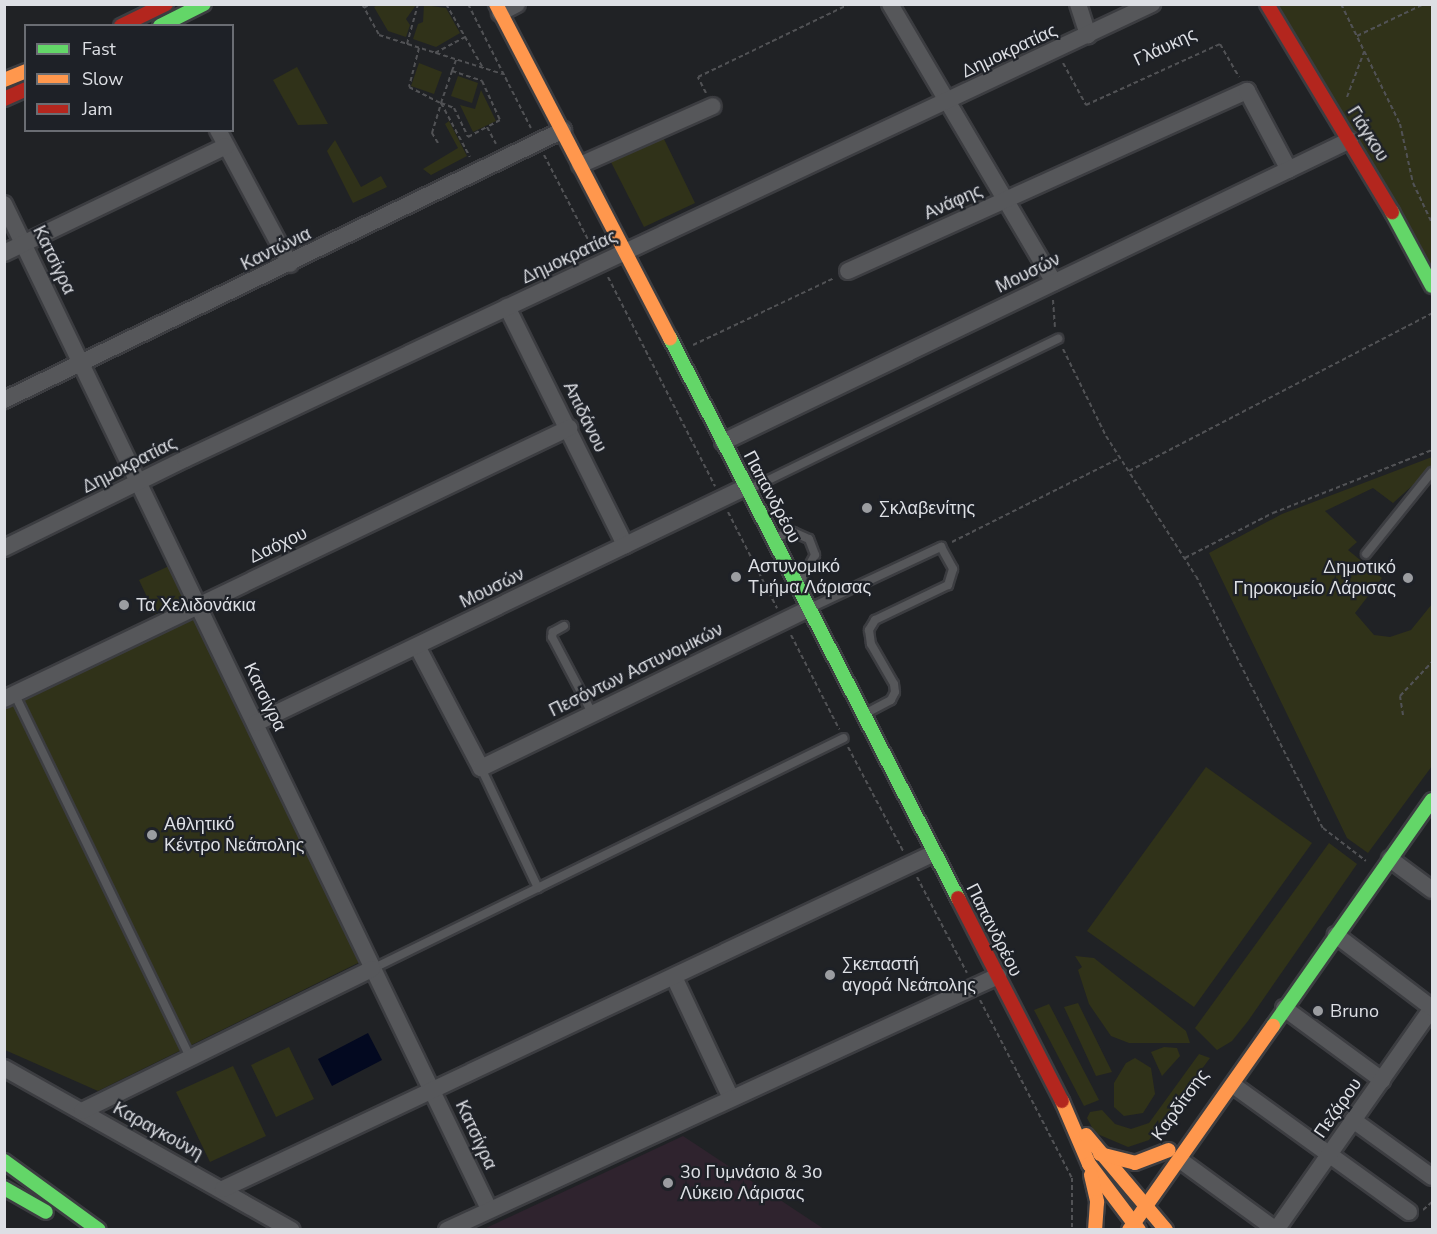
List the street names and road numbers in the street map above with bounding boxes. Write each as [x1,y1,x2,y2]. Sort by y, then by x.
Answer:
street label: Δημοκρατίας [958,19,1060,83]
street label: Γλάυκης [1130,23,1200,71]
street label: Γιάγκου [1343,102,1393,166]
street label: Ανάφης [921,180,985,224]
street label: Κατσίγρα [28,222,80,298]
street label: Καντώνια [237,223,315,275]
street label: Δημοκρατίας [518,225,620,289]
street label: Μουσών [992,248,1064,298]
street label: Απιδάνου [559,378,611,456]
street label: Δημοκρατίας [78,432,180,498]
street label: Παπανδρέου [739,447,805,547]
street label: Δαόχου [245,522,311,568]
street label: Μουσών [456,563,528,613]
street label: Πεσόντων Αστυνομικών [546,618,726,722]
street label: Κατσίγρα [239,659,291,735]
street label: Παπανδρέου [961,880,1027,980]
street label: Καρδίτσης [1147,1065,1213,1145]
street label: Πεζάρου [1310,1074,1366,1142]
street label: Καραγκούνη [109,1097,207,1165]
street label: Κατσίγρα [451,1097,501,1173]

